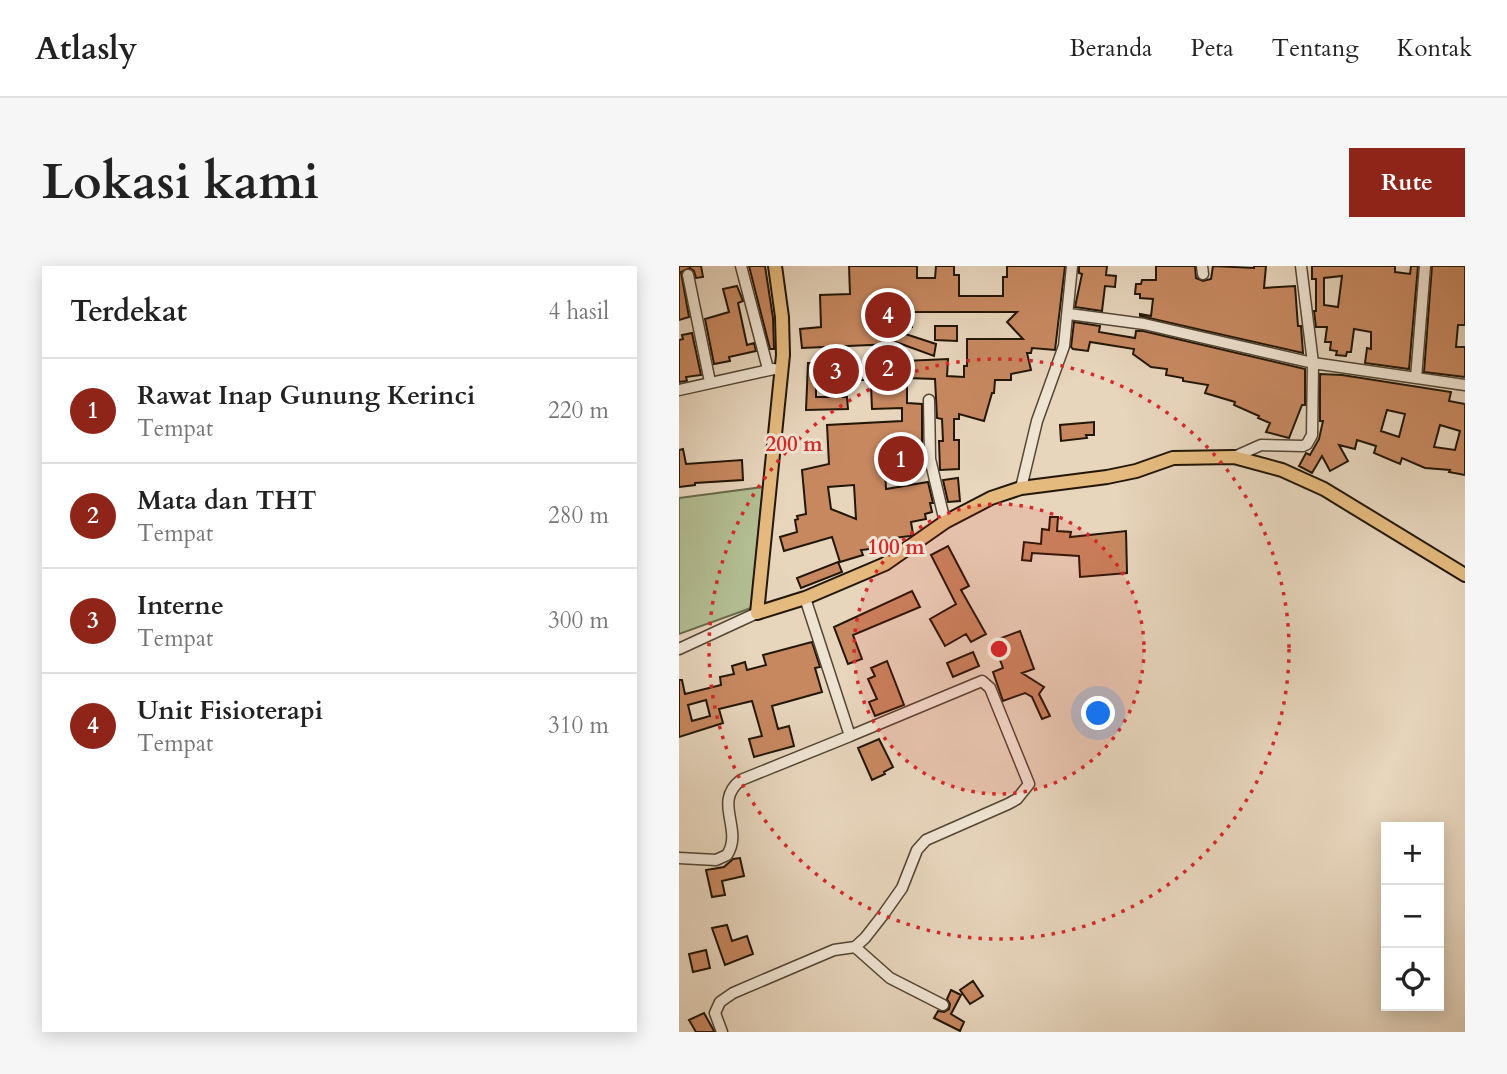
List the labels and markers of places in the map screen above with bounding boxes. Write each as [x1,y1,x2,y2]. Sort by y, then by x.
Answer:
pin: 4 [865,289,911,341]
pin: 2 [865,342,911,394]
pin: 3 [813,345,859,397]
pin: 1 [878,433,924,485]
centre of rings [987,637,1011,661]

